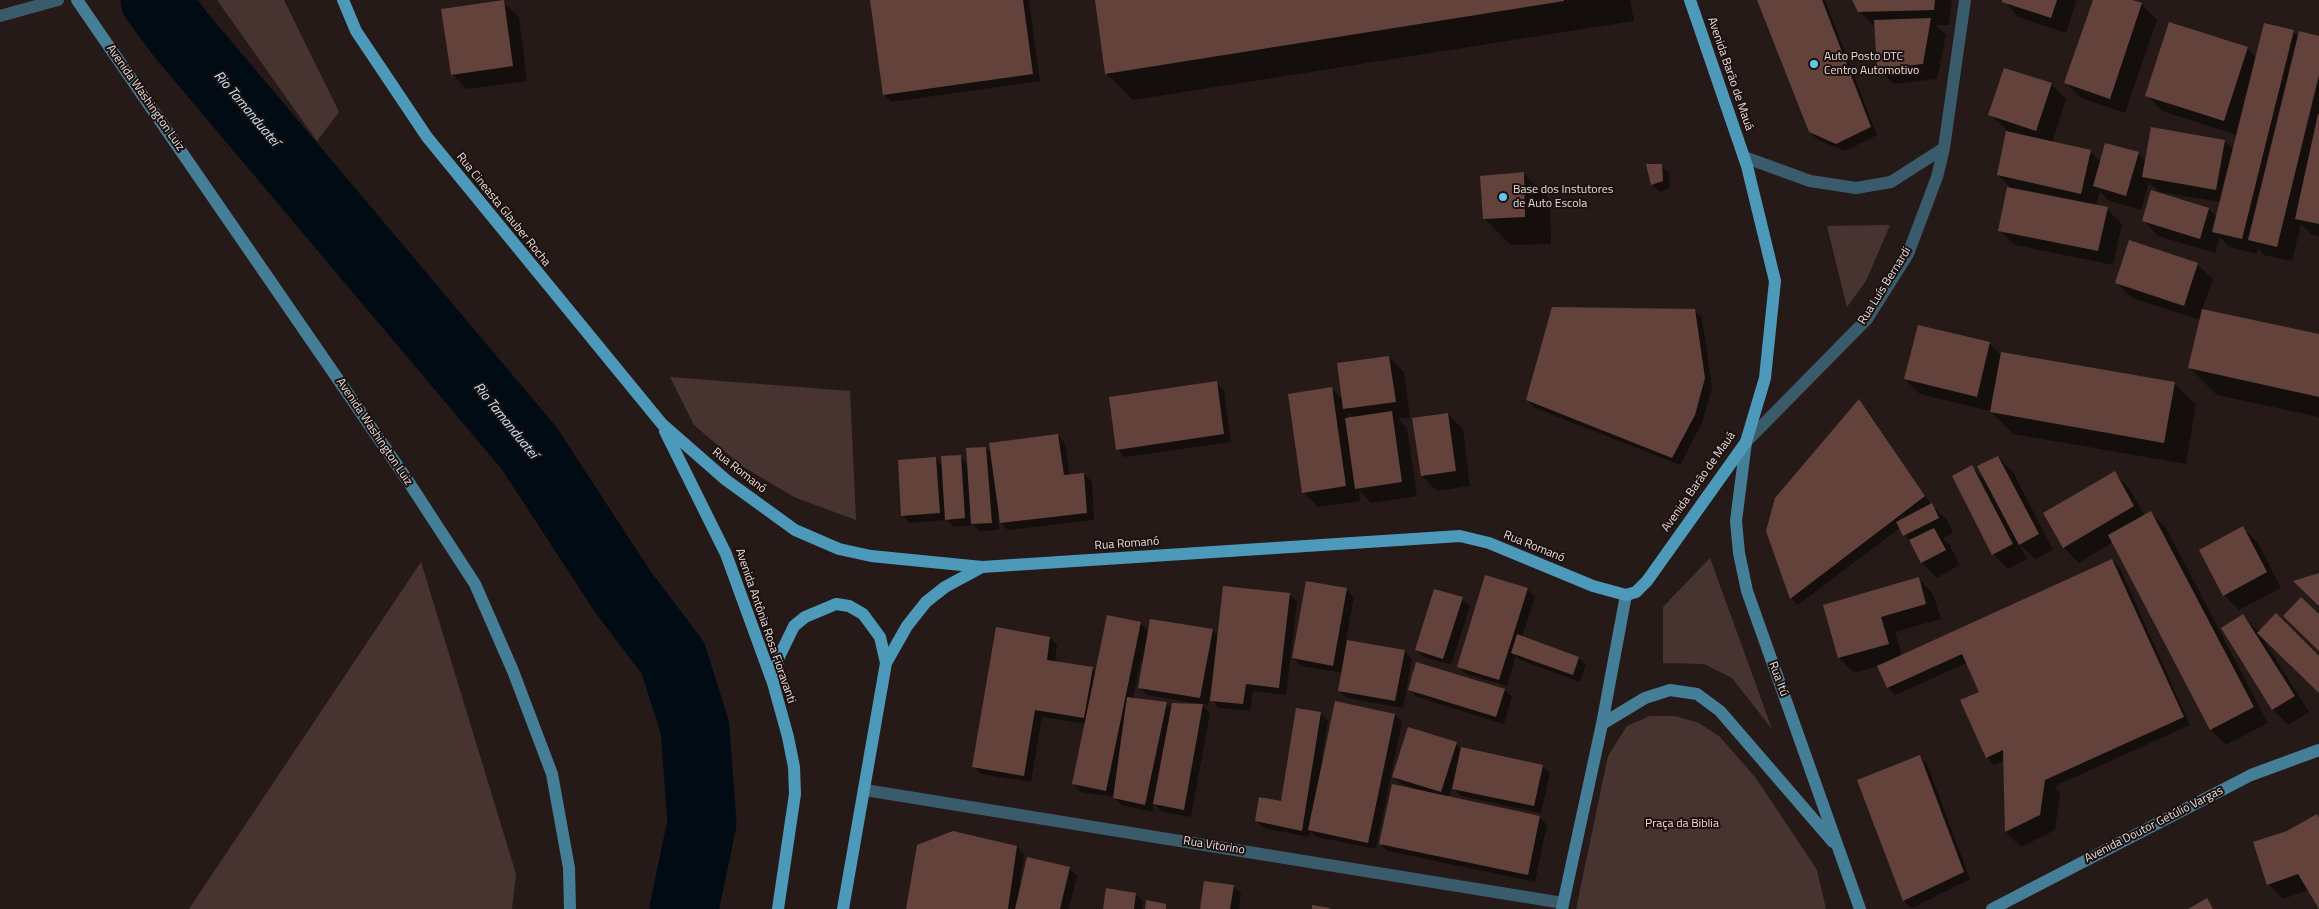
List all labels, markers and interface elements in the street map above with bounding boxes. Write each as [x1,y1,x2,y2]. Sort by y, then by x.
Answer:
street label: Avenida Barão de Mauá [1704,15,1756,133]
street label: Avenida Washington Luiz [103,42,187,154]
place label: Auto Posto DTC Centro Automotivo [1824,50,1919,78]
marker: Auto Posto DTC Centro Automotivo [1808,58,1820,70]
water label: Rio Tamanduateí [210,68,282,150]
street label: Rua Cineasta Glauber Rocha [453,150,553,270]
place label: Base dos Instutores de Auto Escola [1513,183,1613,211]
marker: Base dos Instutores de Auto Escola [1497,191,1509,203]
street label: Rua Luís Bernardi [1855,245,1915,327]
street label: Avenida Washington Luiz [333,376,415,488]
water label: Rio Tamanduateí [469,380,541,462]
street label: Avenida Barão de Mauá [1659,429,1739,535]
street label: Rua Romanó [709,445,769,497]
street label: Rua Romanó [1501,528,1567,566]
street label: Rua Romanó [1094,535,1160,553]
street label: Avenida Antônia Rosa Fioravanti [732,547,798,705]
street label: Rua Itú [1765,660,1791,698]
street label: Avenida Doutor Getúlio Vargas [2082,784,2226,866]
park label: Praça da Biblia [1645,817,1719,831]
street label: Rua Vitorino [1182,834,1246,858]

